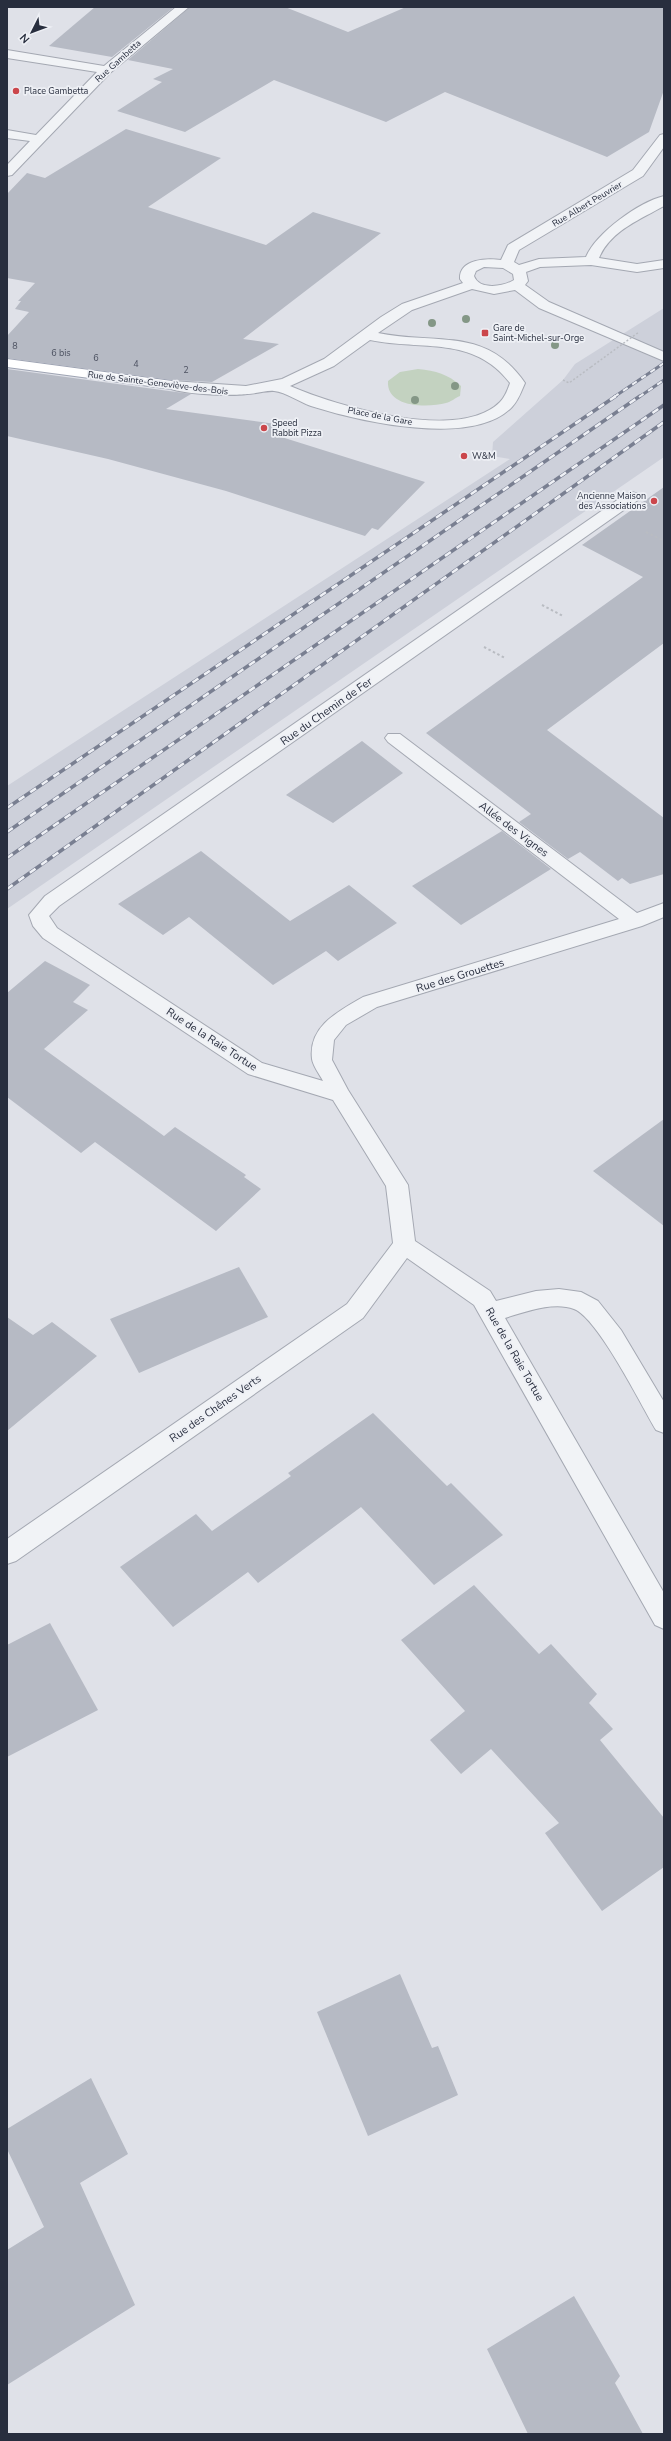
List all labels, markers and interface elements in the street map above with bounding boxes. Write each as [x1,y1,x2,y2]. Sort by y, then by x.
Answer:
north arrow [12,12,52,52]
text: N [17,30,33,46]
street label: Rue Gambetta [92,37,144,85]
place label: Place Gambetta [24,85,89,97]
marker: Place Gambetta [11,86,21,96]
street label: Rue Albert Peuvrier [550,178,625,230]
place label: Gare de Saint-Michel-sur-Orge [493,322,584,344]
marker: Gare de Saint-Michel-sur-Orge [480,328,490,338]
house number: 8 [12,340,18,352]
house number: 6 bis [51,347,71,359]
house number: 6 [93,352,99,364]
house number: 4 [133,358,139,370]
house number: 2 [183,364,189,376]
street label: Rue de Sainte-Geneviève-des-Bois [87,368,229,398]
street label: Place de la Gare [347,404,414,428]
place label: Speed Rabbit Pizza [272,417,322,439]
marker: Speed Rabbit Pizza [259,423,269,433]
place label: W&M [472,450,496,462]
marker: W&M [459,451,469,461]
place label: Ancienne Maison des Associations [577,490,646,512]
marker: Ancienne Maison des Associations [649,496,659,506]
street label: Rue du Chemin de Fer [277,674,375,749]
street label: Allée des Vignes [476,798,551,860]
street label: Rue des Grouettes [414,955,506,996]
street label: Rue de la Raie Tortue [163,1004,260,1075]
street label: Rue de la Raie Tortue [482,1305,548,1404]
street label: Rue des Chênes Verts [167,1371,264,1446]

